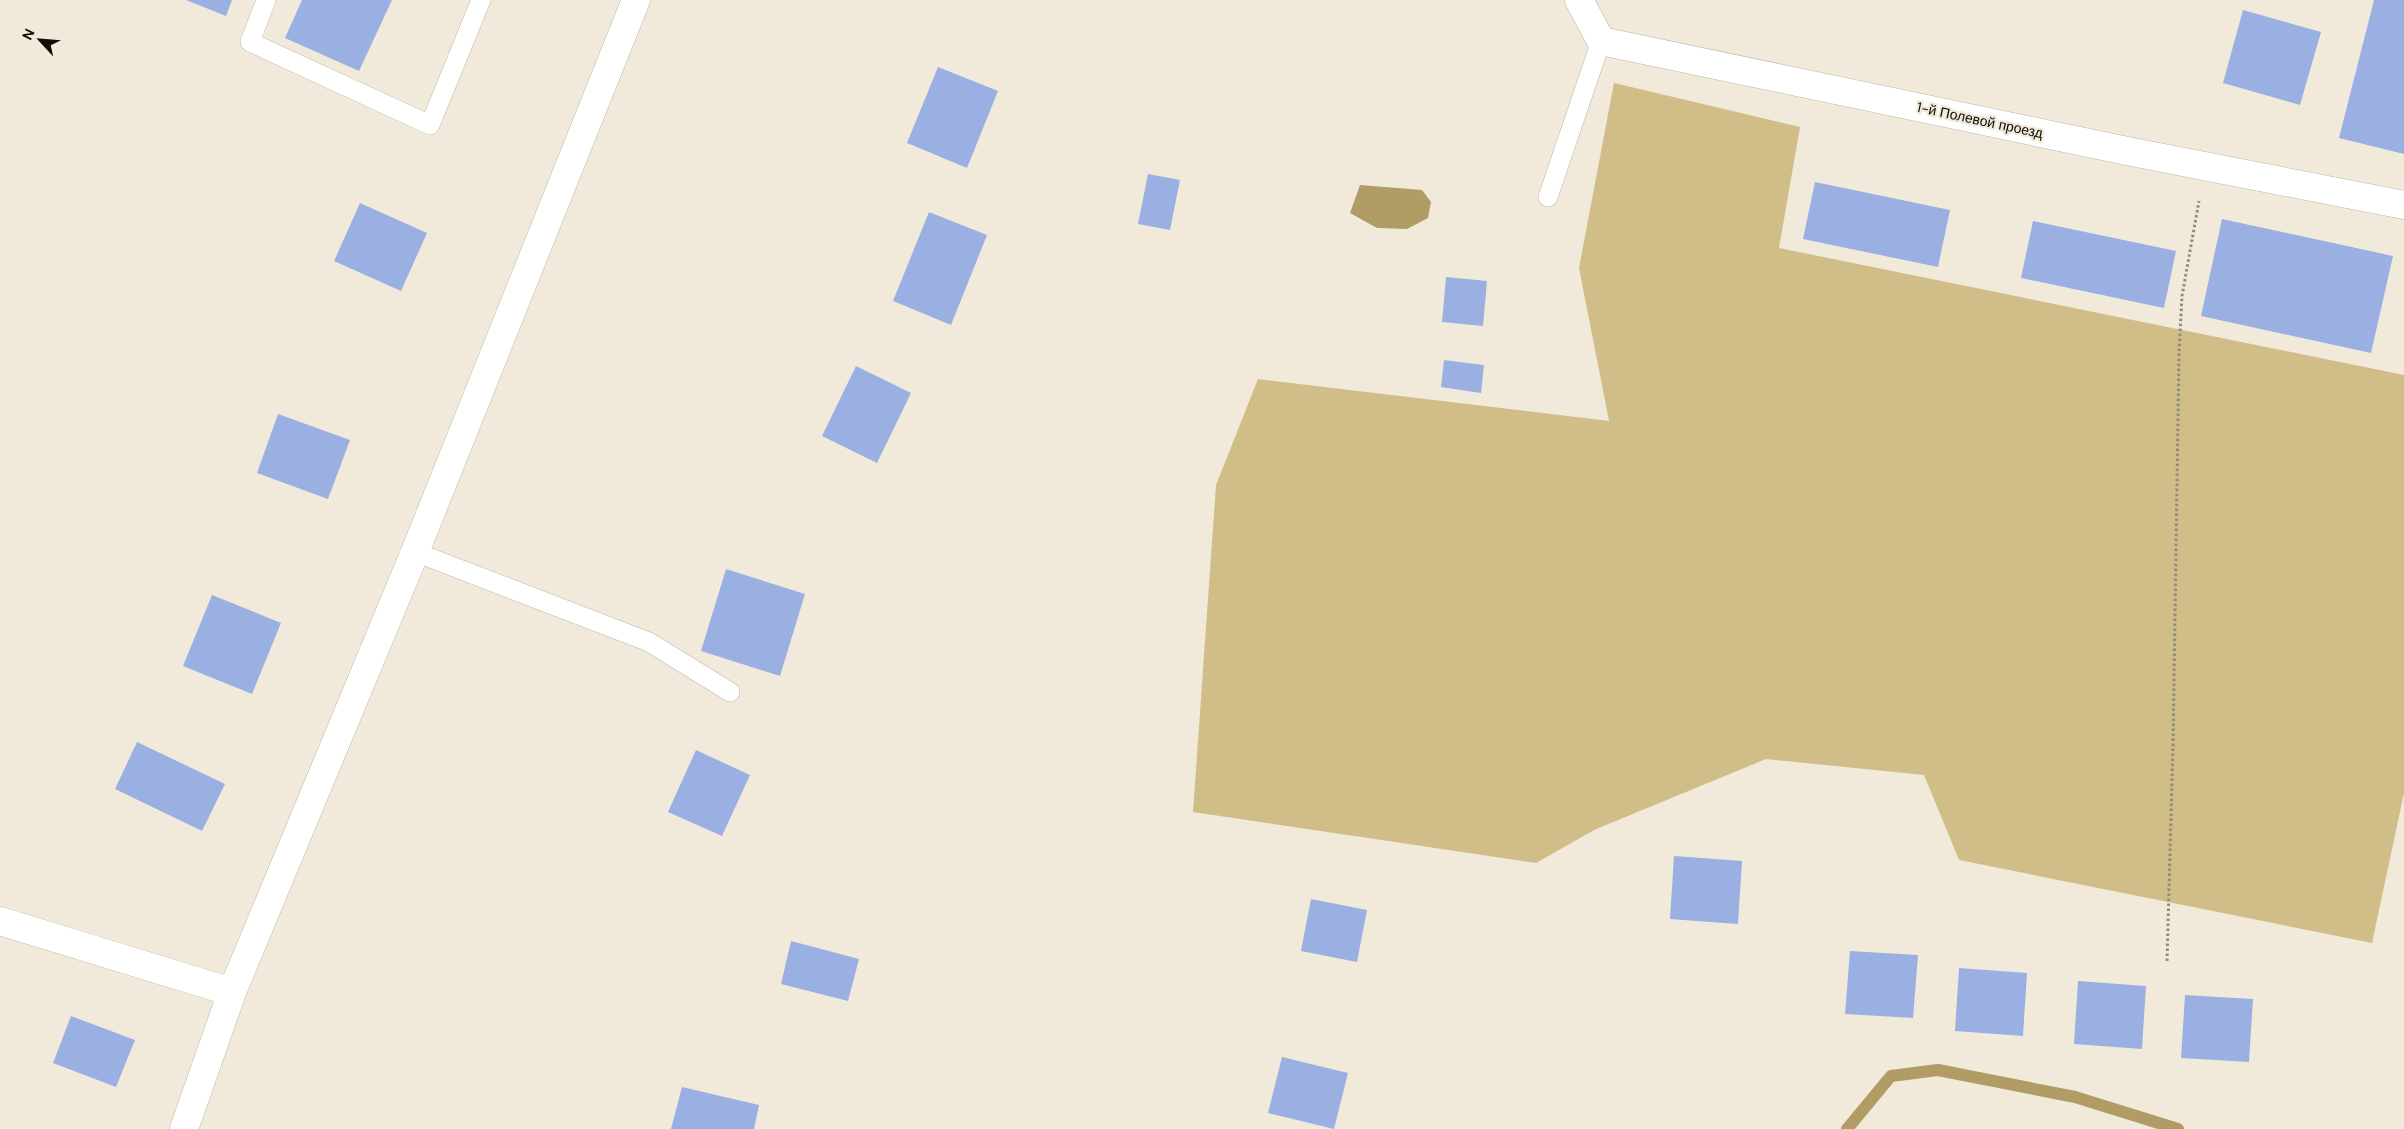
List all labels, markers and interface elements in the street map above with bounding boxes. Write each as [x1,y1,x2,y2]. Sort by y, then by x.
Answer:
north arrow [15,15,65,65]
text: N [18,26,39,43]
street label: 1-й Полевой проезд [1915,98,2045,142]

